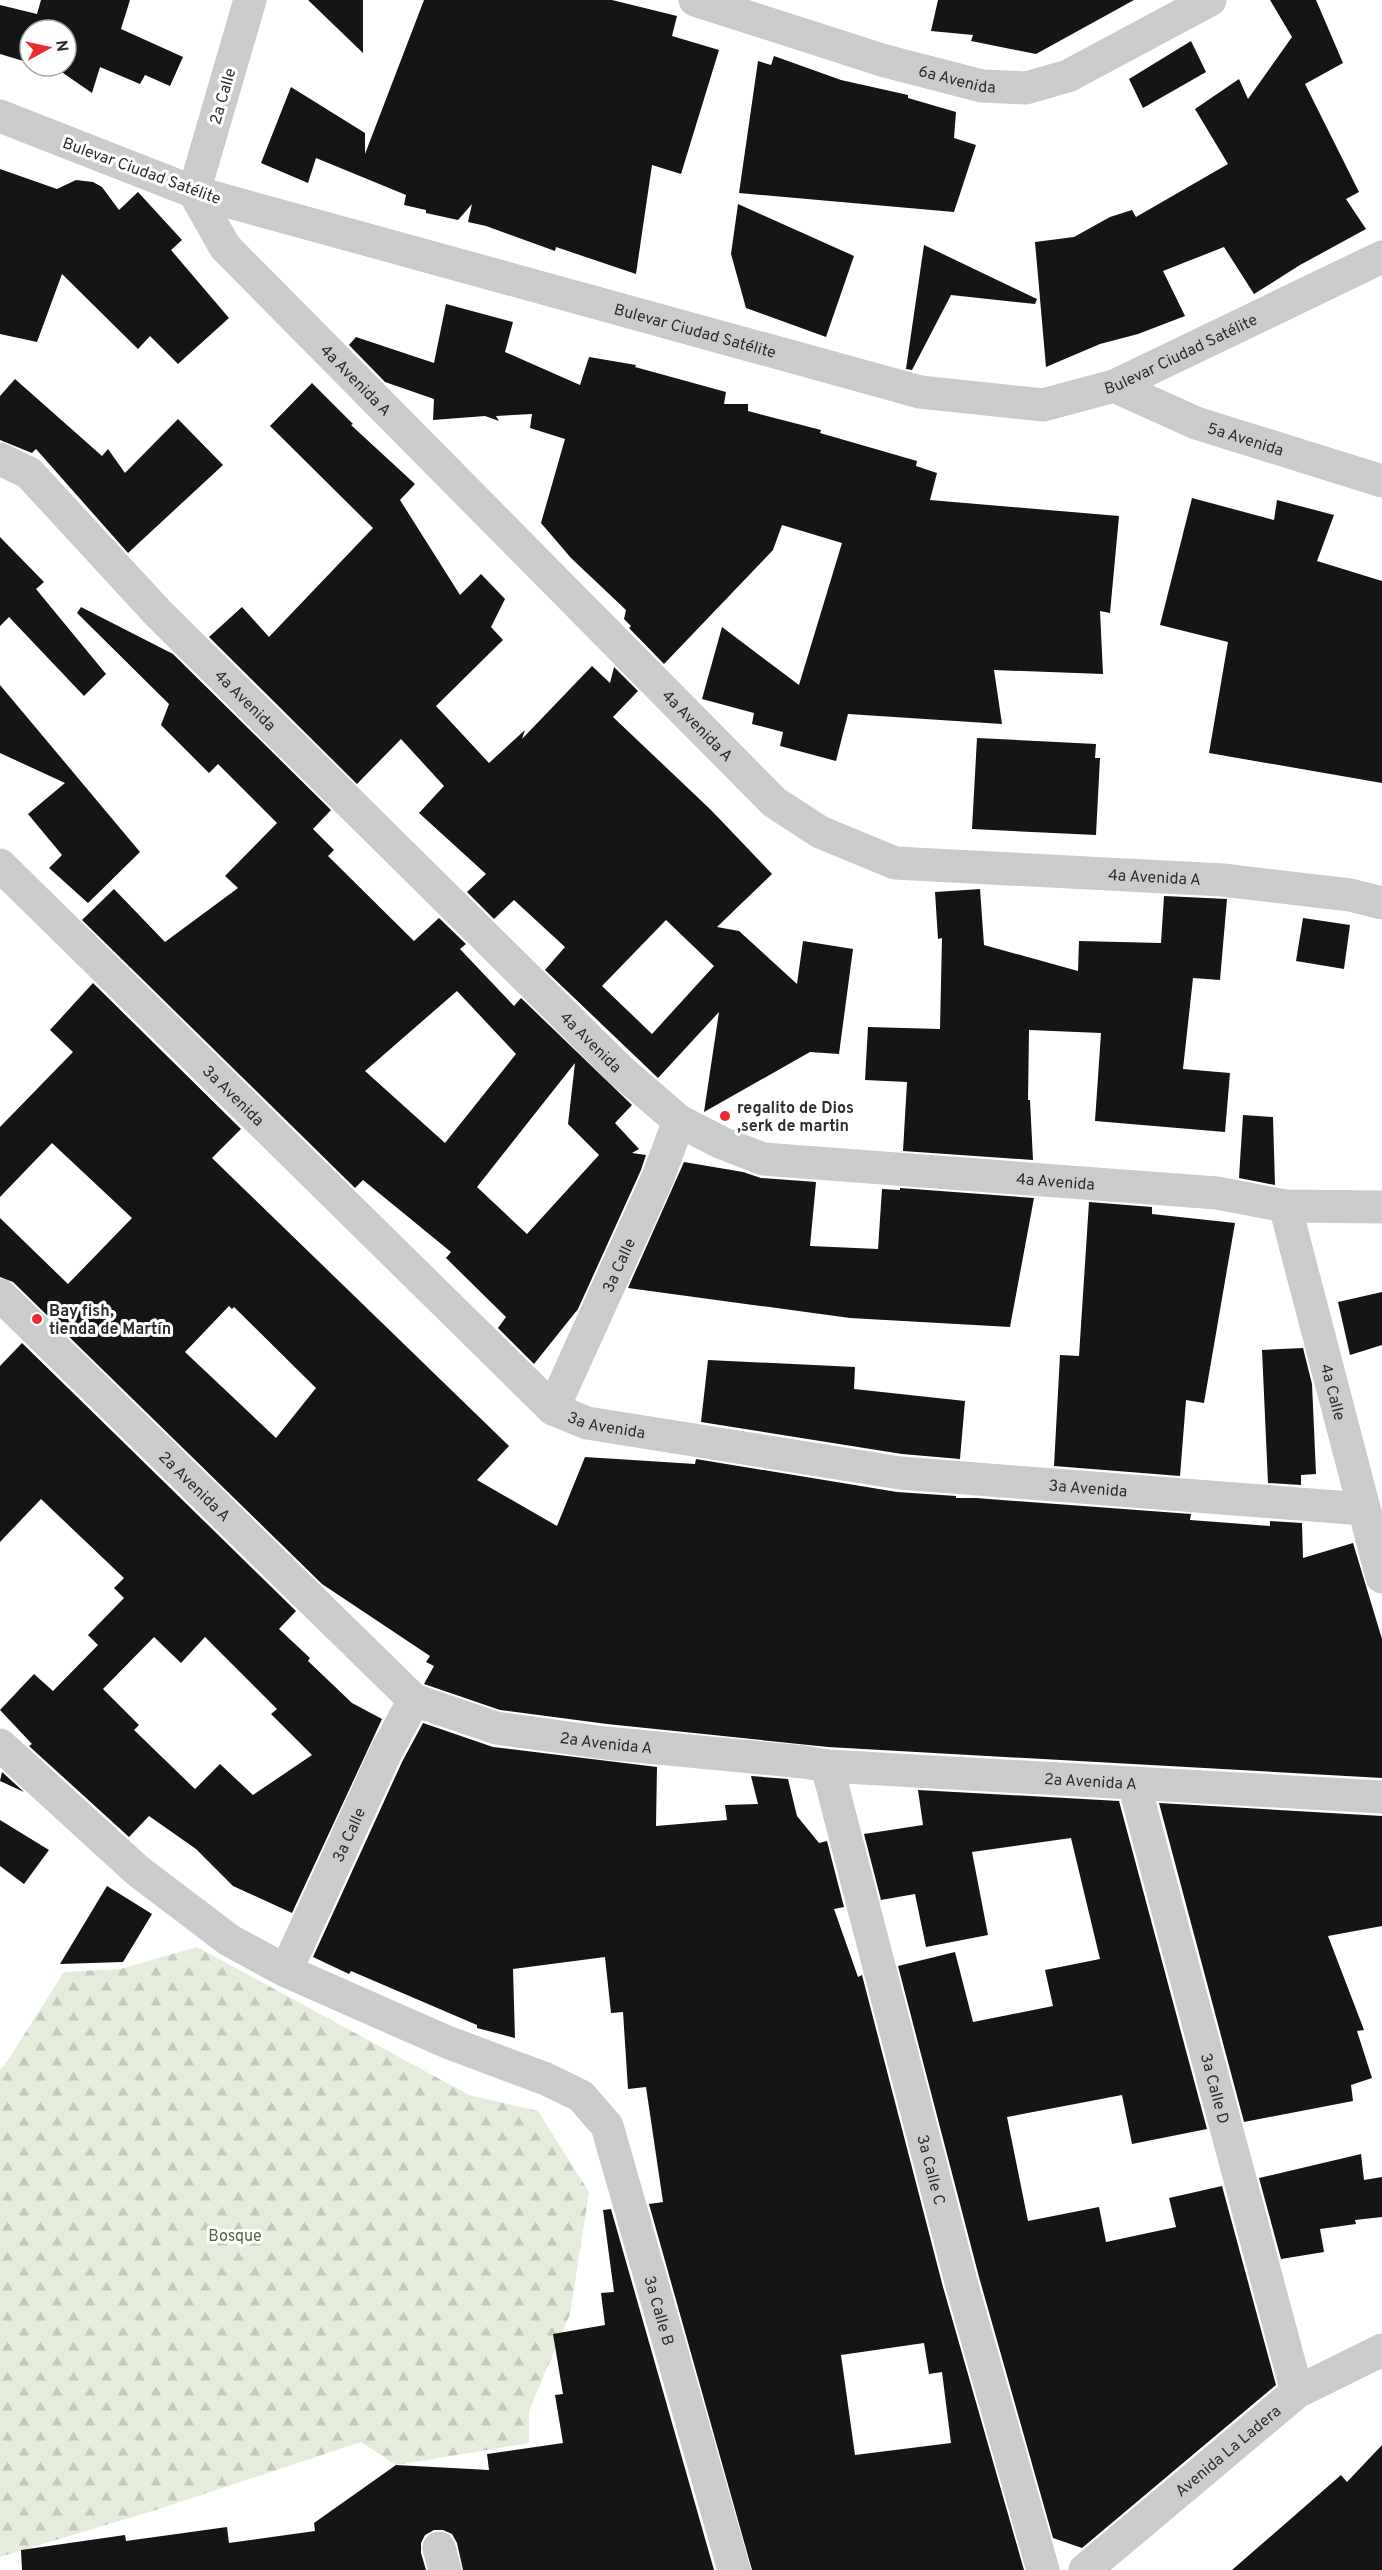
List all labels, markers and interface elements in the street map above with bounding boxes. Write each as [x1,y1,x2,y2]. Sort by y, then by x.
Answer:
north arrow [18,18,78,78]
text: N [50,39,72,53]
street label: 6a Avenida [916,62,996,99]
street label: 2a Calle [206,66,241,127]
street label: Bulevar Ciudad Satélite [59,134,223,210]
street label: Bulevar Ciudad Satélite [611,300,778,364]
street label: Bulevar Ciudad Satélite [1102,310,1261,400]
street label: 4a Avenida A [315,341,395,421]
street label: 5a Avenida [1204,419,1286,462]
street label: 4a Avenida [209,666,279,736]
street label: 4a Avenida A [657,686,736,767]
street label: 4a Avenida A [1107,866,1201,891]
street label: 4a Avenida [555,1008,625,1078]
street label: 3a Avenida [197,1062,268,1131]
place label: regalito de Dios ,serk de martin [737,1099,854,1137]
marker: regalito de Dios ,serk de martin [718,1109,732,1123]
street label: 4a Avenida [1015,1170,1095,1196]
street label: 3a Calle [599,1235,641,1296]
place label: Bay fish, tienda de Martín [49,1302,171,1340]
marker: Bay fish, tienda de Martín [30,1312,44,1326]
street label: 4a Calle [1315,1362,1349,1423]
street label: 3a Avenida [564,1408,646,1444]
street label: 2a Avenida A [154,1448,234,1527]
street label: 3a Avenida [1048,1477,1128,1503]
street label: 2a Avenida A [559,1729,653,1759]
street label: 2a Avenida A [1043,1770,1137,1795]
street label: 3a Calle [329,1805,371,1866]
street label: 3a Calle D [1195,2051,1233,2126]
street label: 3a Calle C [911,2133,949,2207]
park label: Bosque [208,2227,262,2247]
street label: 3a Calle B [638,2274,677,2348]
street label: Avenida La Ladera [1172,2402,1286,2502]

